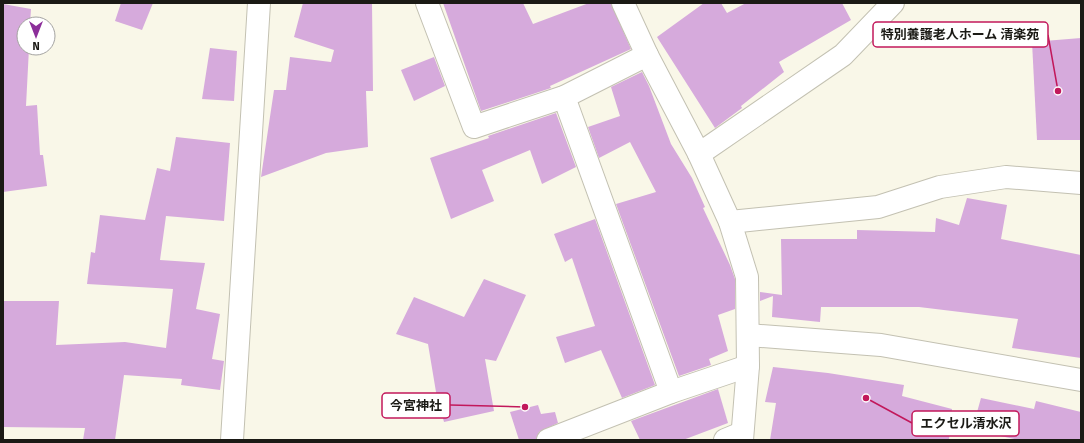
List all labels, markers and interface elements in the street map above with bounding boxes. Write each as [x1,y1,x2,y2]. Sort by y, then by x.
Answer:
north arrow [16,16,56,56]
callout: 特別養護老人ホーム 清楽苑 [873,22,1048,47]
text: 特別養護老人ホーム 清楽苑 [881,27,1039,42]
text: N [32,39,40,52]
callout: 今宮神社 [382,393,450,418]
text: 今宮神社 [390,398,442,413]
callout: エクセル清水沢 [912,411,1019,436]
text: エクセル清水沢 [920,416,1012,431]

